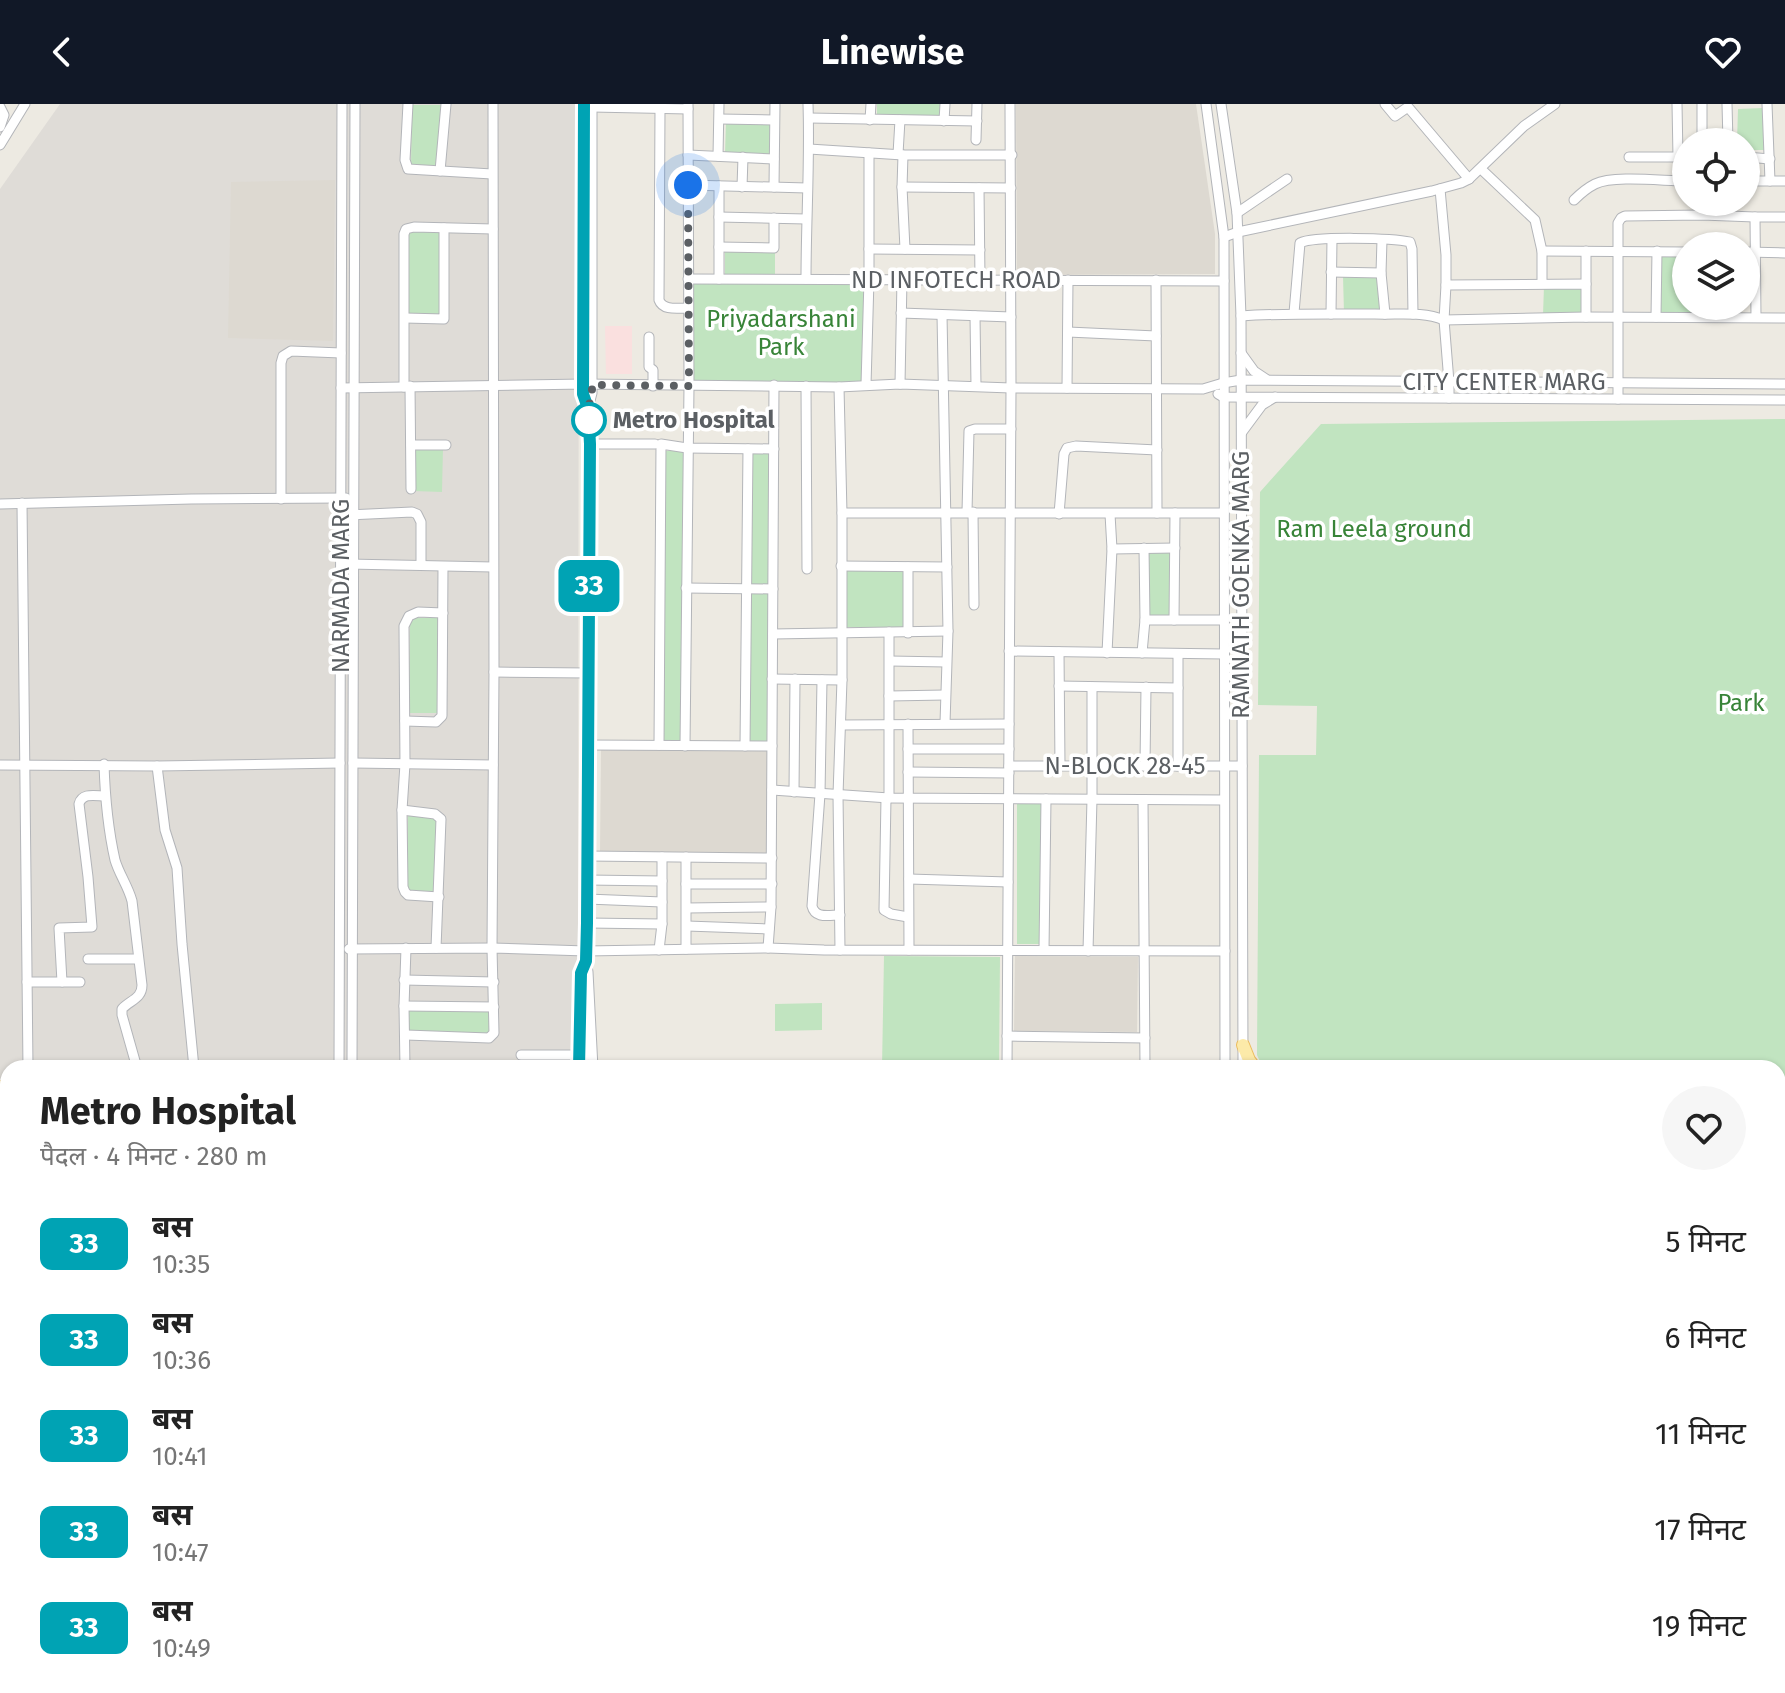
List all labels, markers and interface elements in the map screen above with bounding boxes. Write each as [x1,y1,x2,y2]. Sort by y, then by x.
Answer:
icon: back [40,30,84,74]
text: Linewise [821,30,964,74]
icon: heart [1701,30,1745,74]
map controls [1672,128,1760,320]
button: locate [1672,128,1760,216]
your location [668,165,708,205]
button: layers [1672,232,1760,320]
street label: ND INFOTECH ROAD [851,266,1061,294]
park label: Priyadarshani Park [706,305,856,361]
street label: CITY CENTER MARG [1402,368,1606,396]
marker: Metro Hospital [572,403,606,437]
place label: Metro Hospital [613,406,776,434]
street label: RAMNATH GOENKA MARG [1227,451,1255,719]
street label: NARMADA MARG [327,499,355,673]
park label: Ram Leela ground [1276,515,1472,543]
line badge: 33 [553,560,625,612]
text: 33 [574,569,604,602]
park label: Park [1717,689,1765,717]
street label: N-BLOCK 28-45 [1044,752,1206,780]
button: heart [1662,1086,1746,1170]
text: Metro Hospital [40,1088,296,1134]
text: पैदल · 4 मिनट · 280 m [40,1141,268,1172]
text: बस [152,1209,193,1245]
text: 5 मिनट [1666,1224,1746,1260]
text: 33 [69,1227,99,1260]
text: 10:35 [152,1249,210,1280]
text: बस [152,1305,193,1341]
text: 6 मिनट [1665,1320,1746,1356]
text: 33 [69,1323,99,1356]
text: 10:36 [152,1345,211,1376]
text: बस [152,1401,193,1437]
text: 11 मिनट [1655,1416,1746,1452]
text: 33 [69,1419,99,1452]
text: 10:41 [152,1441,207,1472]
text: बस [152,1497,193,1533]
text: 17 मिनट [1654,1512,1746,1548]
text: 33 [69,1515,99,1548]
text: 10:47 [152,1537,209,1568]
text: बस [152,1593,193,1629]
text: 19 मिनट [1652,1608,1746,1644]
text: 33 [69,1611,99,1644]
text: 10:49 [152,1633,211,1664]

